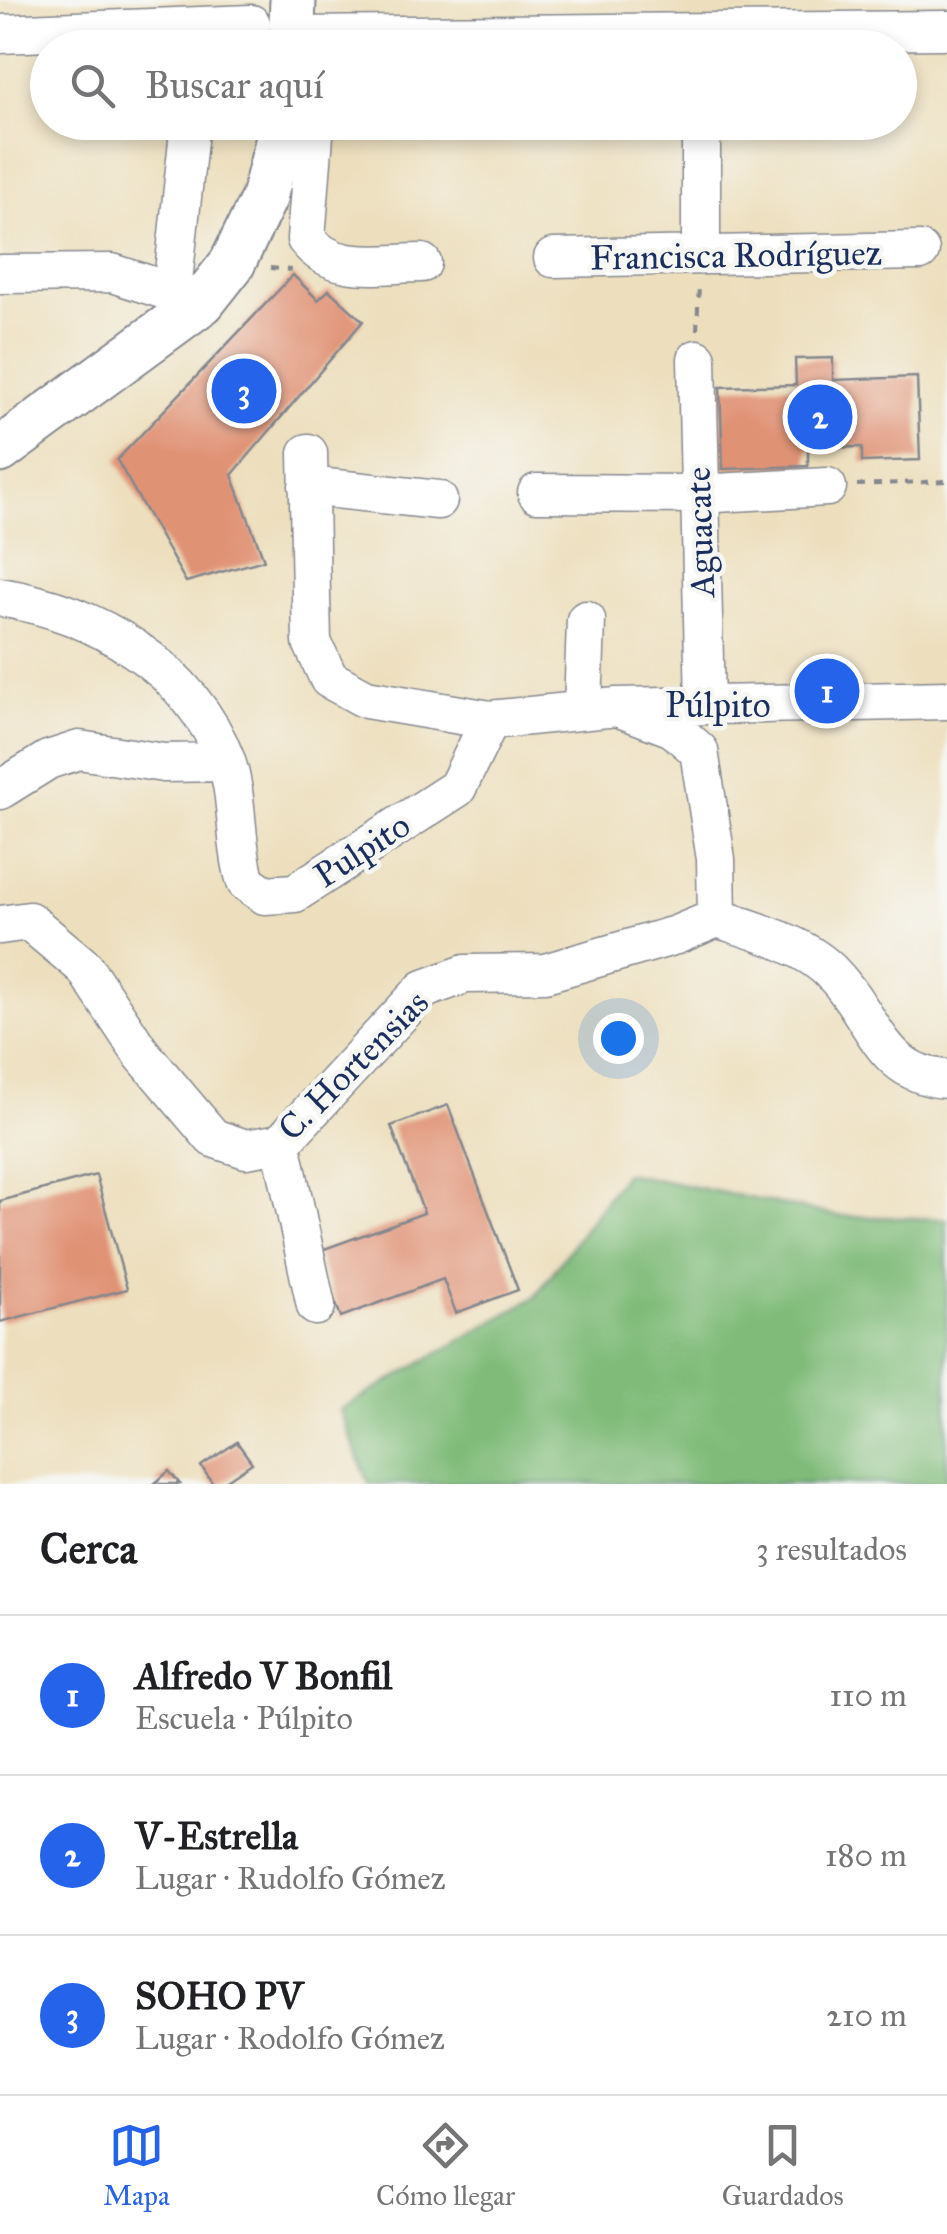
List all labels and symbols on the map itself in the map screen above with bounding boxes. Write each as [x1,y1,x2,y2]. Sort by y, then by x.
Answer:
street label: Francisca Rodríguez [590,231,882,280]
pin: 3 [212,354,276,428]
pin: 2 [788,380,852,454]
street label: Aguacate [677,466,724,600]
pin: 1 [794,654,860,728]
street label: Púlpito [665,684,771,727]
street label: Pulpito [306,804,418,897]
street label: C. Hortensias [269,981,438,1150]
your location [593,1013,644,1064]

